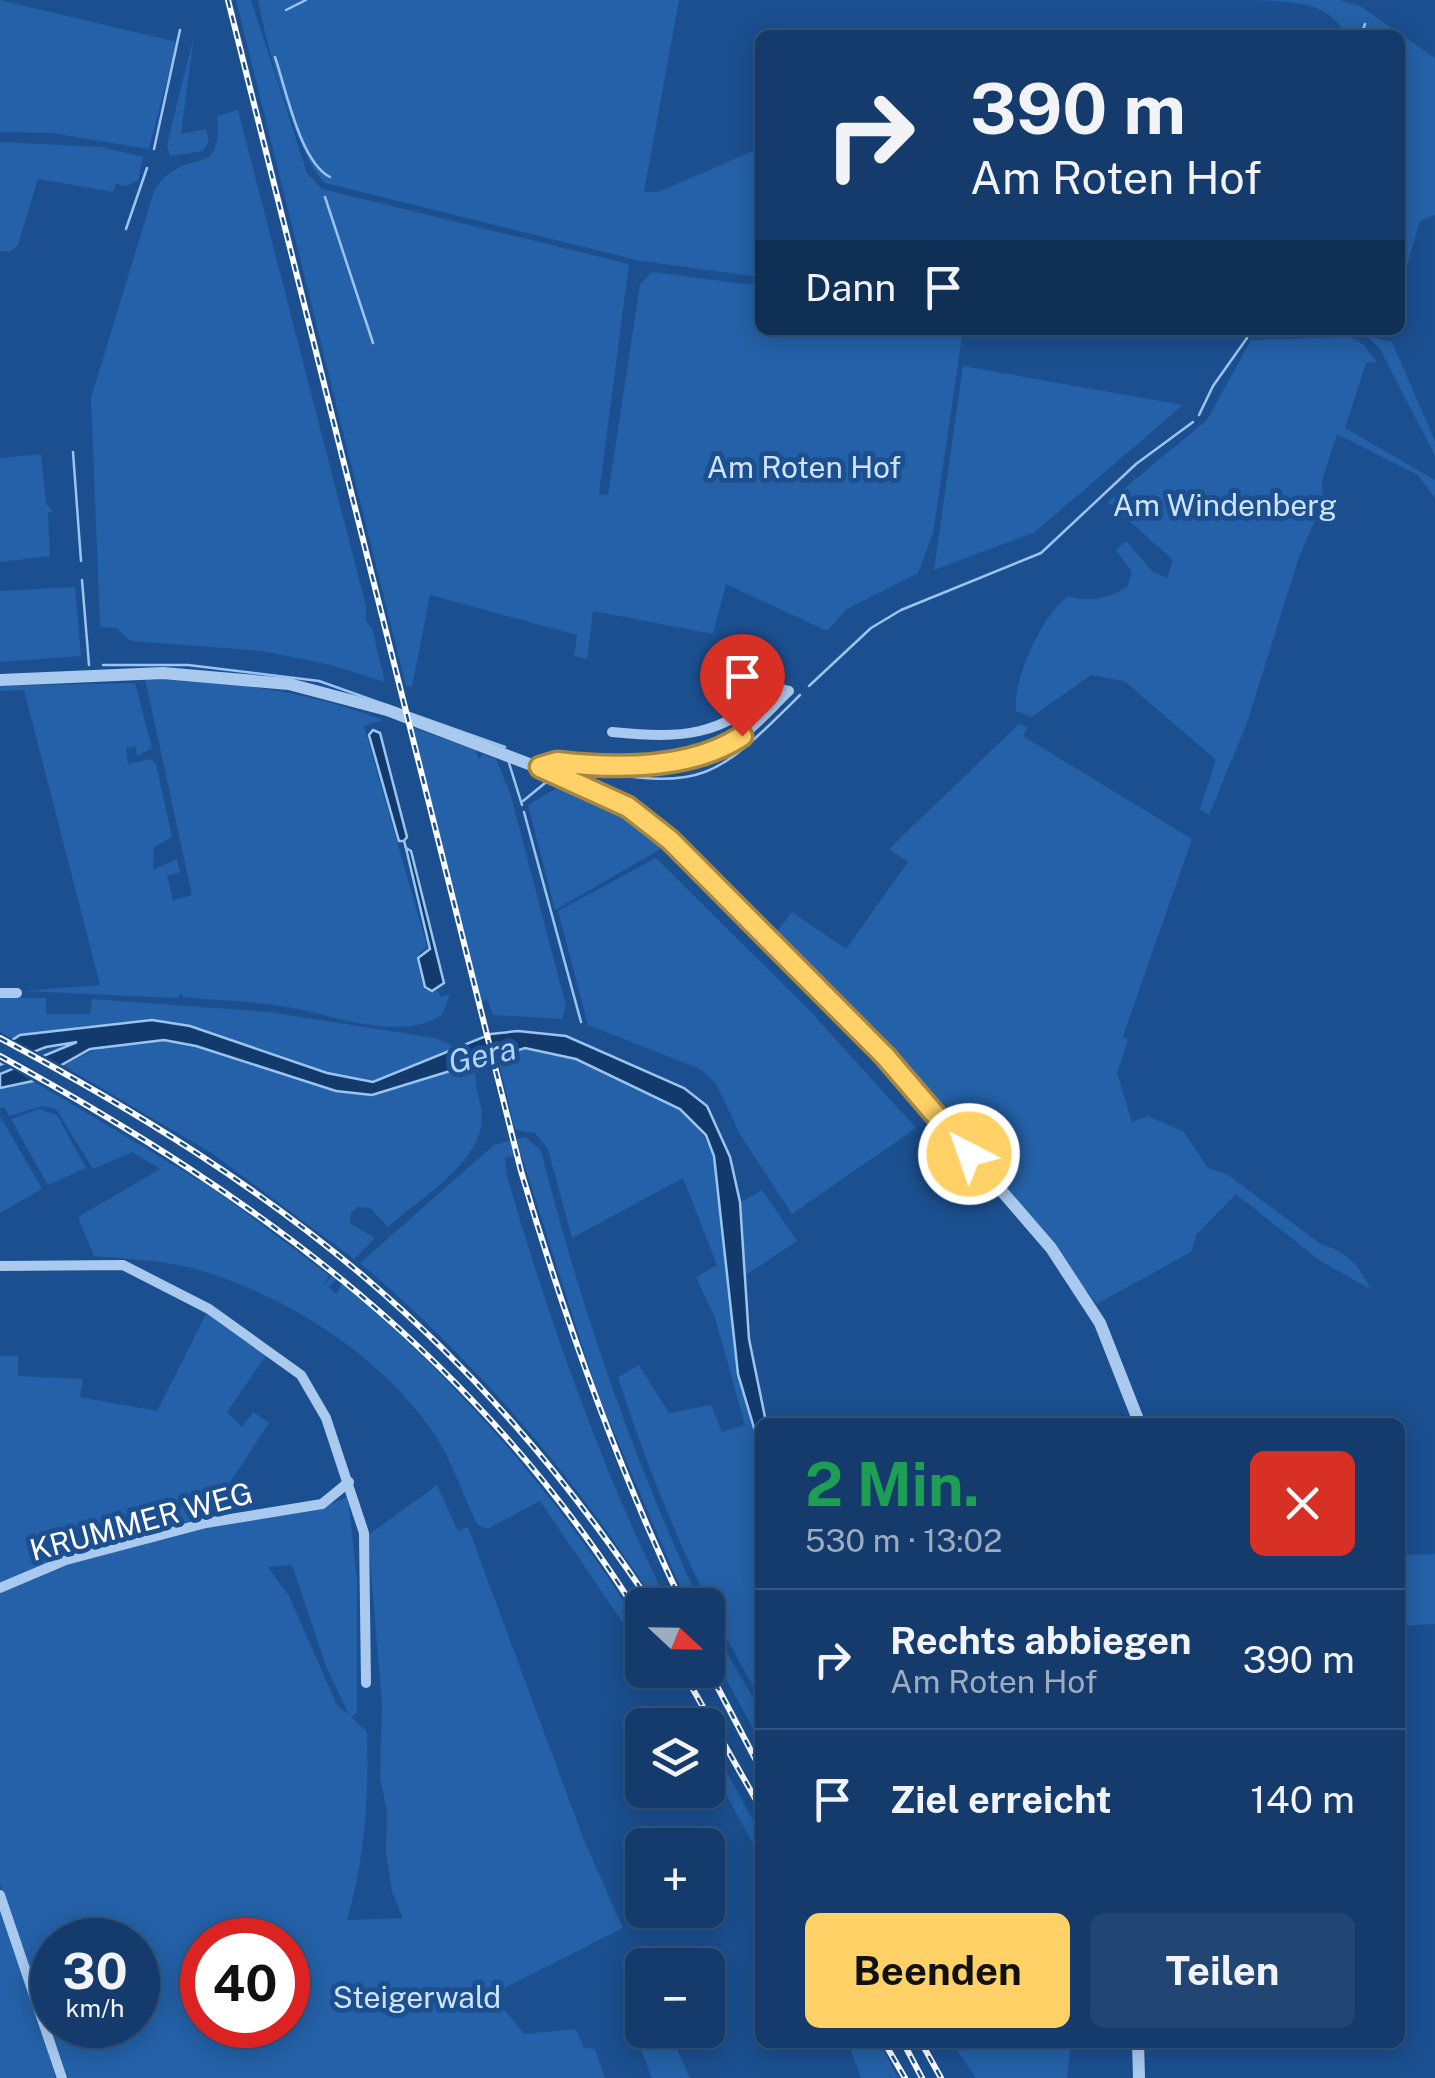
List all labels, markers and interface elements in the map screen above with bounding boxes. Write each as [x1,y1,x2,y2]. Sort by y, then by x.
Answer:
text: 390 m [970,67,1186,150]
icon: right [805,70,935,200]
text: Am Roten Hof [970,151,1262,204]
icon: arrive [916,260,971,315]
text: Dann [805,265,896,310]
park label: Am Roten Hof [707,449,901,485]
park label: Am Windenberg [1113,487,1337,523]
pin [700,634,785,737]
icon: arrive [715,649,770,704]
water label: Gera [444,1029,520,1081]
position arrow [917,1102,1021,1206]
text: 2 Min. [805,1449,980,1520]
button: close [1250,1451,1355,1556]
street label: KRUMMER WEG [26,1474,256,1568]
text: 530 m · 13:02 [805,1522,1002,1559]
north arrow [625,1588,725,1688]
map controls [625,1588,725,2048]
text: Rechts abbiegen [890,1618,1192,1663]
icon: right [805,1632,860,1687]
text: 390 m [1242,1637,1355,1682]
text: Am Roten Hof [890,1663,1097,1700]
button: layers [625,1708,725,1808]
icon: arrive [805,1772,860,1827]
text: Ziel erreicht [890,1777,1112,1822]
text: 140 m [1250,1777,1355,1822]
button: + [625,1828,725,1928]
button: Beenden [805,1913,1070,2028]
button: Teilen [1090,1913,1355,2028]
speed limit sign: 40 [180,1918,310,2048]
text: 30 [62,1941,128,2000]
button: − [625,1948,725,2048]
park label: Steigerwald [333,1979,501,2015]
text: km/h [66,1993,124,2023]

